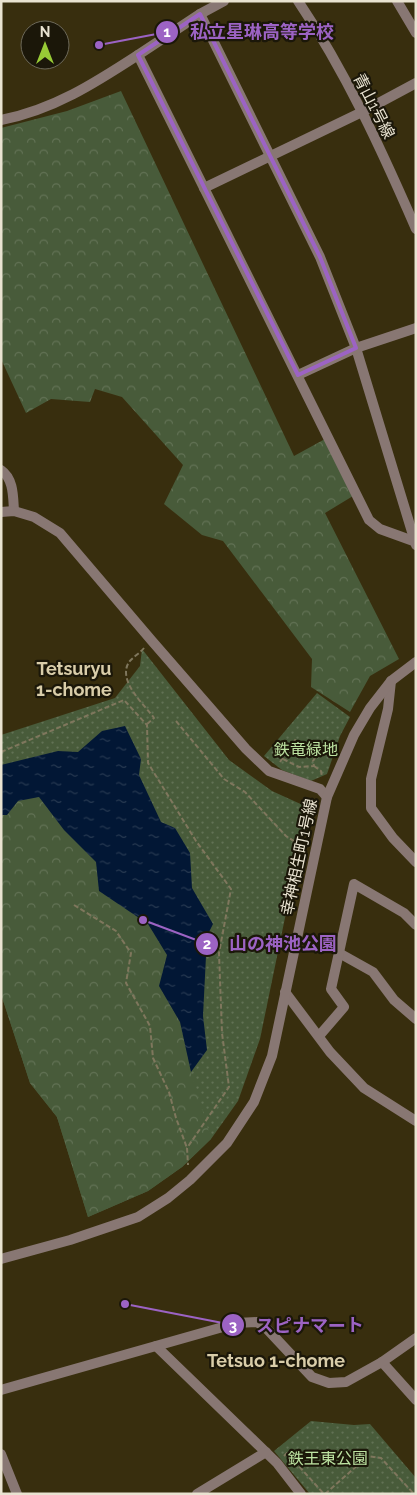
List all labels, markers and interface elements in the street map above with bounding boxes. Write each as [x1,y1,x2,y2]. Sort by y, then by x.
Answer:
callout: 私立星琳高等学校 [155,16,344,49]
north arrow [20,20,70,70]
text: 私立星琳高等学校 [190,21,334,42]
text: 1 [163,23,171,41]
text: N [40,24,50,40]
street label: 青山1号線 [349,70,399,142]
district label: Tetsuryu 1-chome [36,658,112,700]
park label: 鉄竜緑地 [274,740,338,759]
street label: 幸神相生町1号線 [277,797,321,917]
callout: 山の神池公園 [194,927,347,960]
text: 山の神池公園 [229,933,337,954]
text: 2 [203,935,211,953]
callout: スピナマート [221,1309,374,1342]
text: スピナマート [256,1315,364,1336]
text: 3 [229,1317,237,1335]
district label: Tetsuo 1-chome [207,1350,345,1371]
park label: 鉄王東公園 [288,1449,368,1468]

